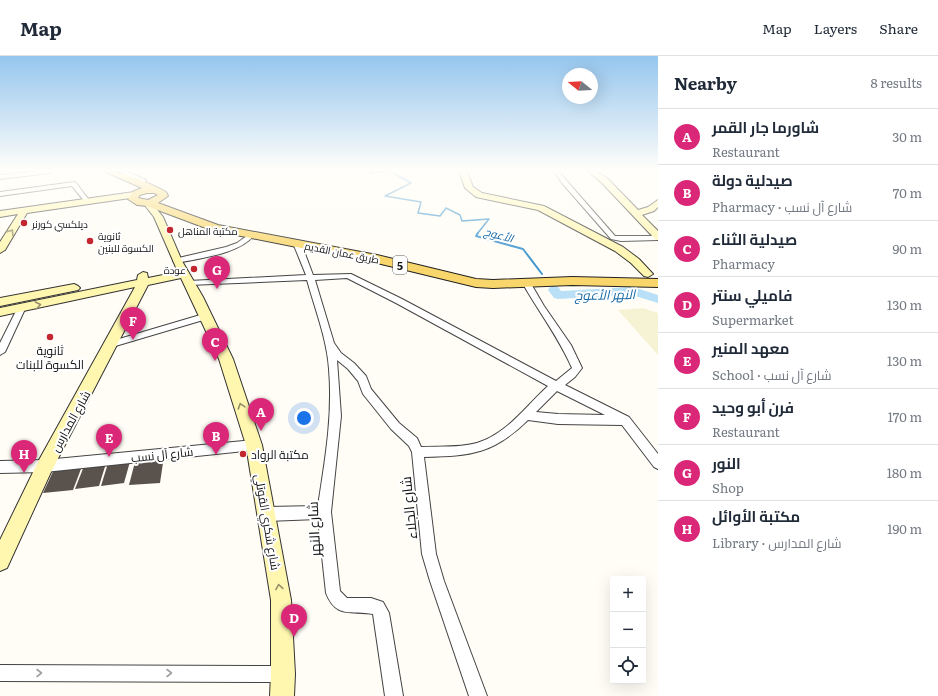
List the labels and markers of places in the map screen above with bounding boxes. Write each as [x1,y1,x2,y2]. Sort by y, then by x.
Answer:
place label: ديلكسي كورنر [31,216,88,232]
marker: ديلكسي كورنر [19,218,29,228]
place label: مكتبة المناهل [178,223,238,238]
marker: مكتبة المناهل [165,225,175,235]
place label: ثانوية الكسوة للبنين [98,228,154,255]
marker: ثانوية الكسوة للبنين [85,236,95,246]
pin: G [204,256,230,289]
place label: عودة [164,262,186,277]
marker: عودة [189,264,199,274]
pin: F [120,307,146,340]
pin: C [202,328,228,361]
marker: ثانوية الكسوة للبنات [45,332,55,342]
place label: ثانوية الكسوة للبنات [16,341,84,373]
pin: A [248,398,274,431]
pin: B [203,422,229,455]
pin: E [96,424,122,457]
pin: H [11,440,37,473]
place label: مكتبة الرواد [251,445,309,463]
marker: مكتبة الرواد [238,449,248,459]
pin: D [281,604,307,637]

